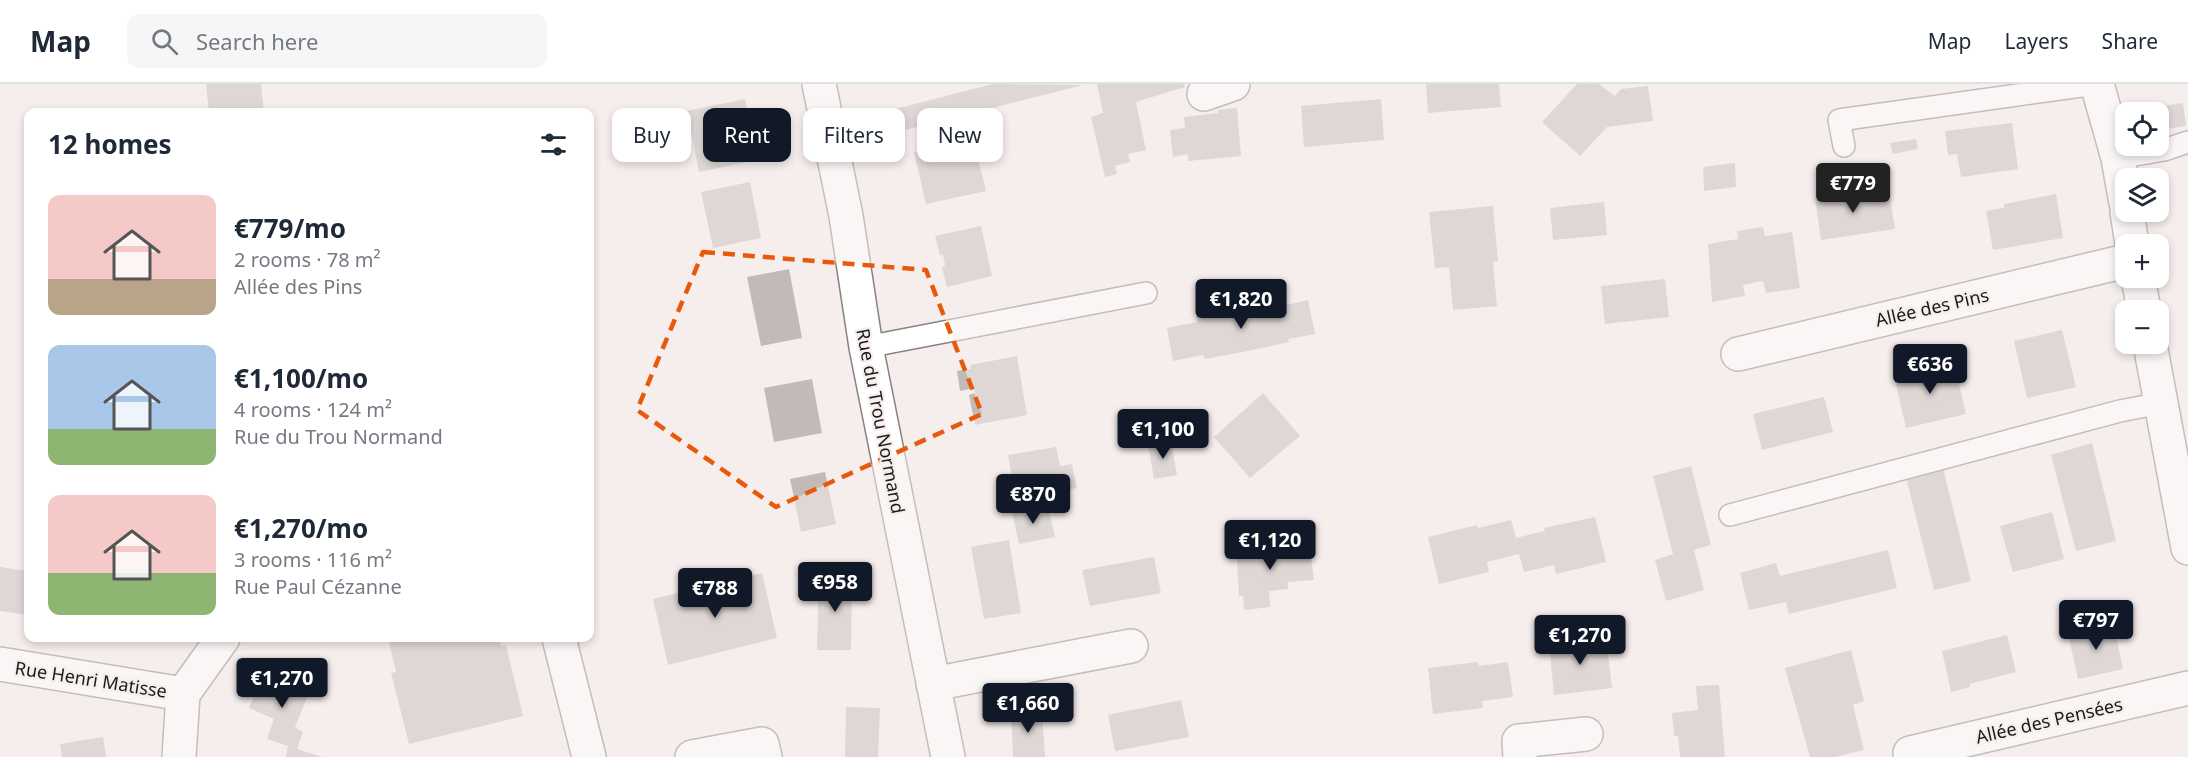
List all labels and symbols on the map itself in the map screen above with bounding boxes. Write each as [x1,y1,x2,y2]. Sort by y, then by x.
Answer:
pin: €779 [1817,163,1889,214]
pin: €1,820 [1192,279,1290,330]
street label: Allée des Pins [1873,282,1991,332]
street label: Rue du Trou Normand [851,326,911,516]
pin: €636 [1894,344,1966,395]
pin: €1,100 [1114,409,1212,460]
pin: €870 [997,474,1069,525]
pin: €1,120 [1221,520,1319,571]
pin: €958 [799,562,871,613]
pin: €788 [679,568,751,619]
pin: €797 [2060,600,2132,651]
pin: €1,270 [1531,615,1629,666]
street label: Rue Henri Matisse [13,655,169,703]
pin: €1,270 [233,658,331,709]
pin: €1,660 [979,683,1077,734]
street label: Allée des Pensées [1973,691,2125,749]

